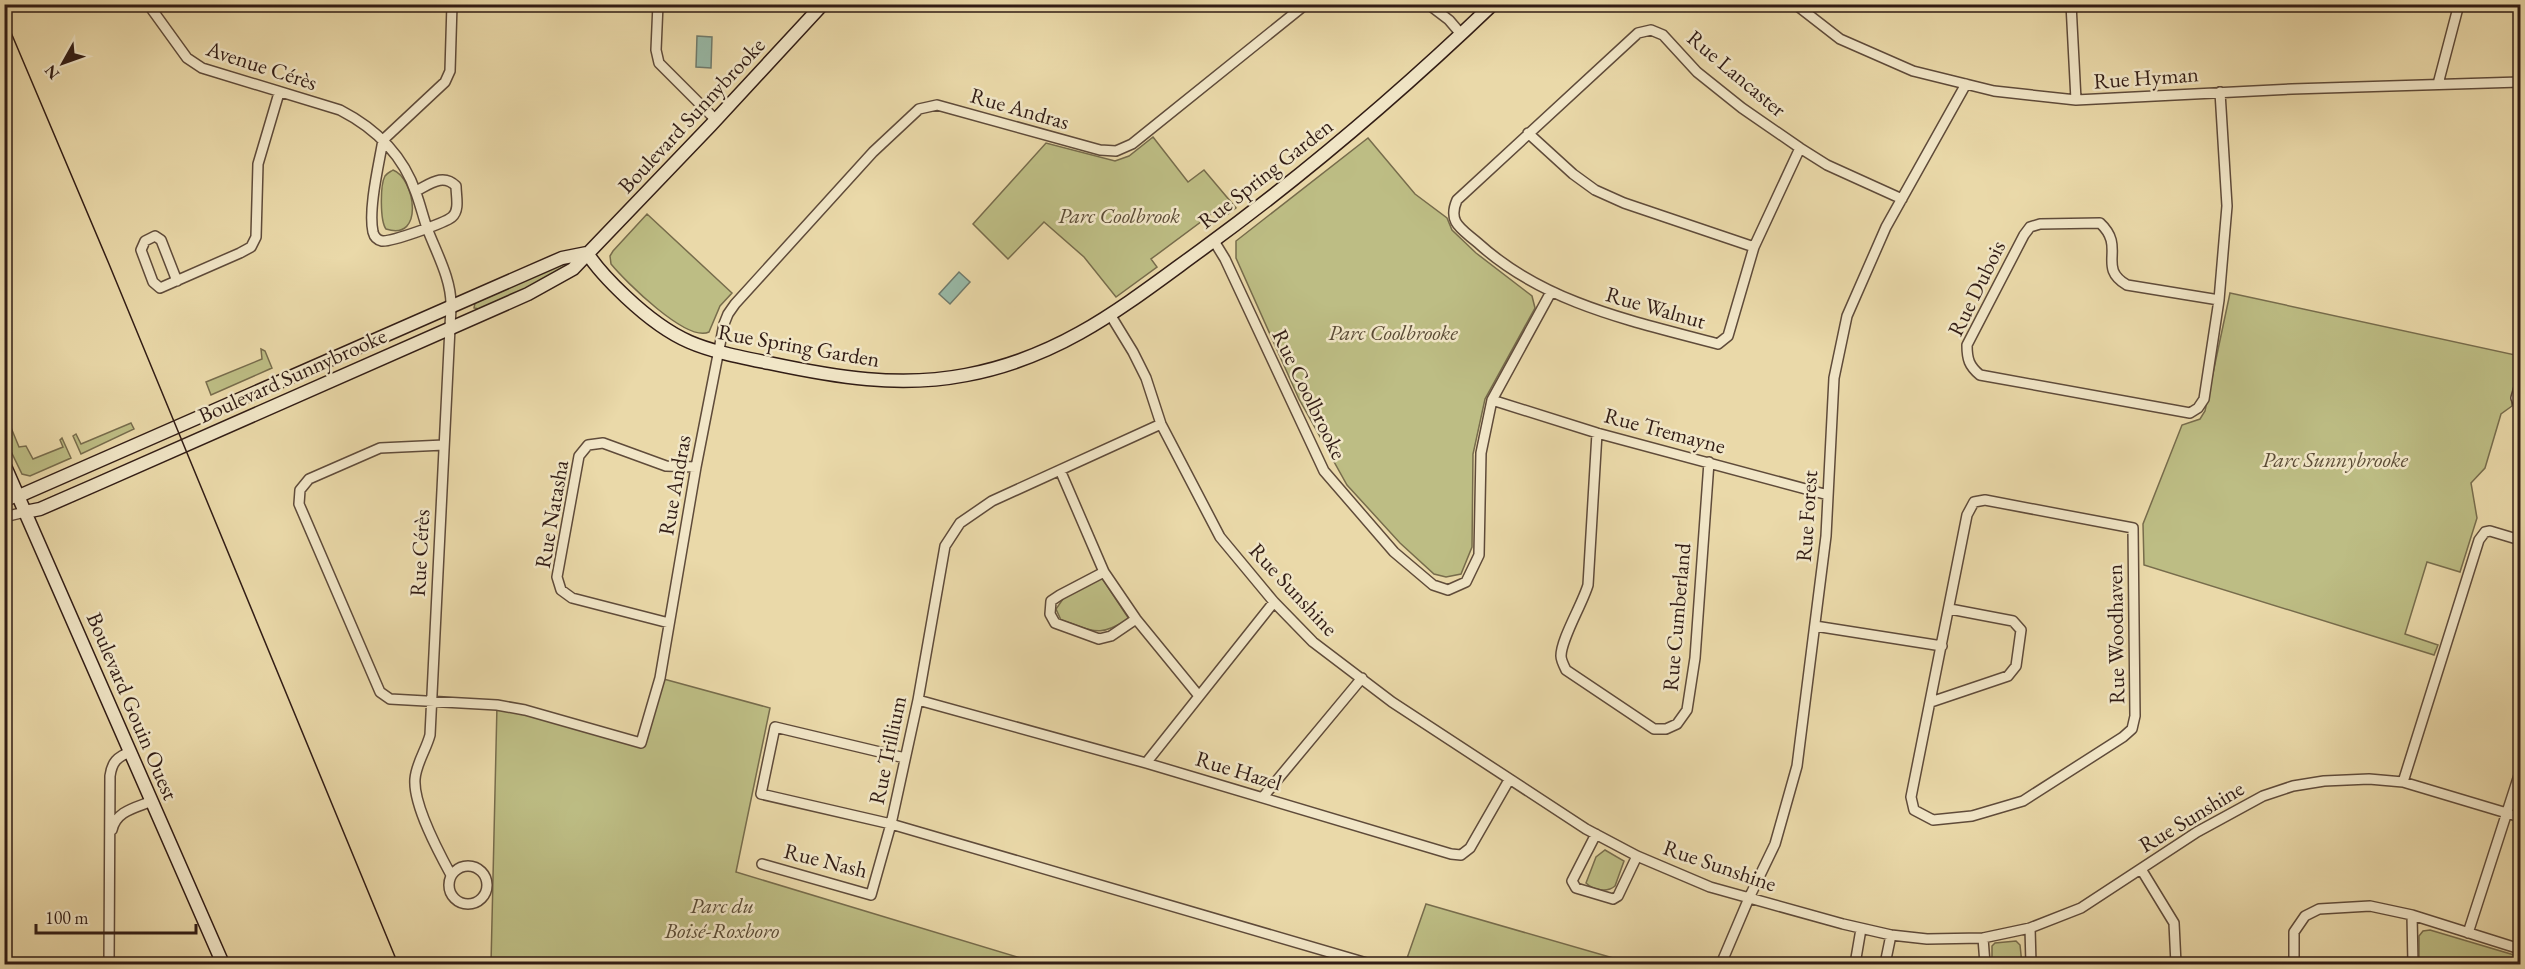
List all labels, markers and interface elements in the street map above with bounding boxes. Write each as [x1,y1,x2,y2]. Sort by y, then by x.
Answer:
street label: Rue Lancaster [1681,23,1793,124]
street label: Boulevard Sunnybrooke [612,31,771,199]
north arrow [33,33,93,93]
street label: Avenue Cérès [202,34,321,97]
street label: Rue Hyman [2093,59,2200,96]
text: N [40,61,64,84]
street label: Rue Andras [967,81,1073,136]
street label: Rue Spring Garden [1192,111,1339,235]
park label: Parc Coolbrook [1058,201,1180,230]
street label: Rue Dubois [1941,235,2012,341]
street label: Rue Walnut [1603,279,1709,336]
street label: Rue Spring Garden [716,317,882,374]
park label: Parc Coolbrooke [1328,318,1458,347]
street label: Boulevard Sunnybrooke [194,321,391,430]
street label: Rue Coolbrooke [1265,324,1354,465]
street label: Rue Tremayne [1601,400,1729,461]
street label: Rue Andras [651,433,698,538]
park label: Parc Sunnybrooke [2262,445,2408,474]
street label: Rue Natasha [528,458,575,570]
street label: Rue Forest [1789,469,1824,563]
street label: Rue Cérès [403,509,436,597]
street label: Rue Sunshine [1243,536,1345,643]
street label: Rue Cumberland [1656,541,1697,692]
street label: Rue Woodhaven [2100,563,2131,704]
street label: Boulevard Gouin Ouest [80,608,185,805]
street label: Rue Trillium [862,693,913,807]
street label: Rue Hazel [1192,744,1285,797]
street label: Rue Sunshine [2133,773,2250,859]
street label: Rue Sunshine [1659,833,1781,898]
street label: Rue Nash [781,836,871,885]
park label: Parc du Boisé-Roxboro [664,891,779,945]
scale bar [36,897,196,935]
text: 100 m [45,906,89,929]

